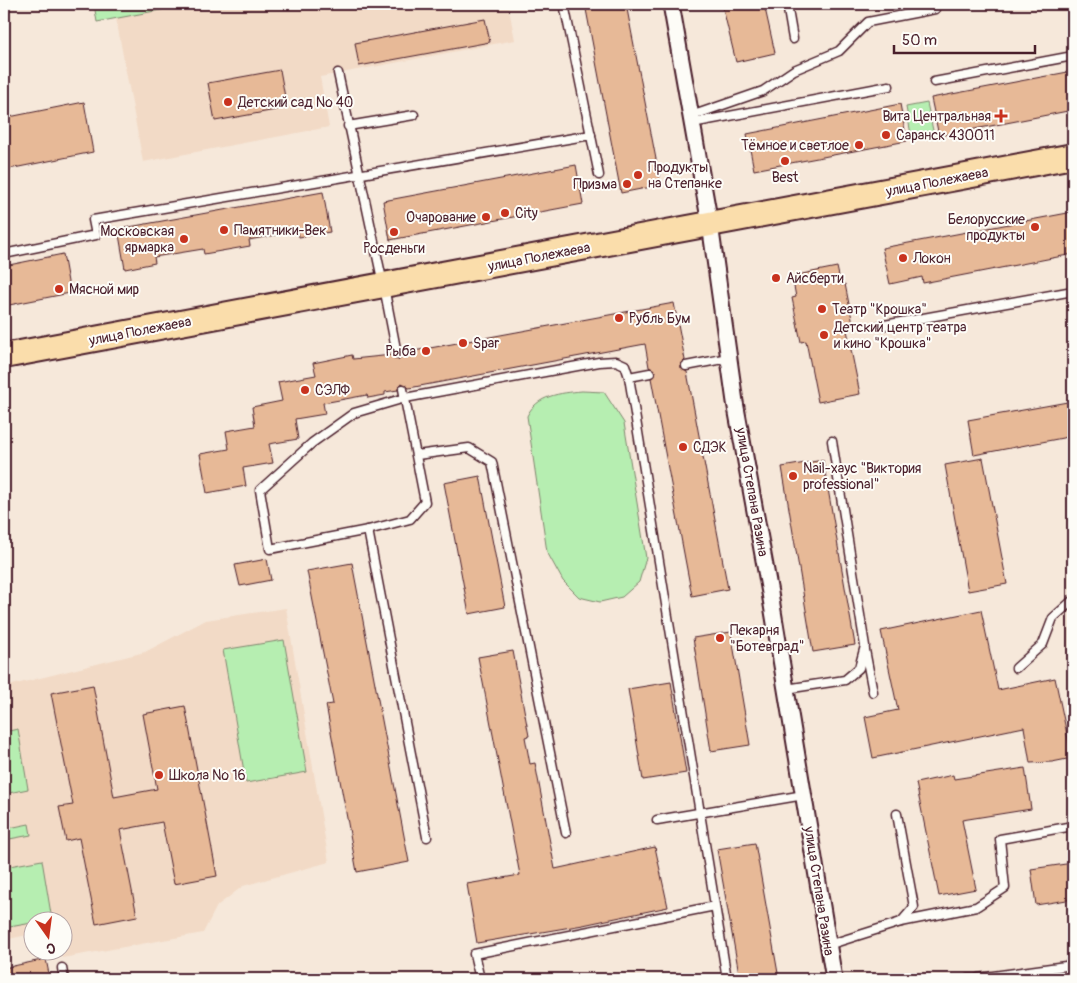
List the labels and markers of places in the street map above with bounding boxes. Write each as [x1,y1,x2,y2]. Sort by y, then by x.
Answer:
place label: Детский сад № 40 [237,94,353,111]
marker: Детский сад № 40 [222,96,234,108]
place label: Вита Центральная [882,108,991,125]
marker: Вита Центральная [995,110,1007,122]
place label: Саранск 430011 [896,127,995,144]
marker: Саранск 430011 [880,129,892,141]
place label: Тёмное и светлое [741,137,849,154]
marker: Тёмное и светлое [853,139,865,151]
marker: Best [779,155,791,167]
place label: Продукты на Степанке [648,159,722,192]
marker: Продукты на Степанке [632,169,644,181]
place label: Best [772,169,799,186]
place label: Призма [573,176,617,193]
marker: Призма [621,178,633,190]
place label: City [515,205,538,222]
marker: City [499,207,511,219]
place label: Очарование [406,209,476,226]
marker: Очарование [480,211,492,223]
place label: Белорусские продукты [948,211,1025,244]
marker: Белорусские продукты [1029,221,1041,233]
place label: Памятники-Век [234,222,326,239]
place label: Московская ярмарка [100,223,174,256]
marker: Памятники-Век [218,224,230,236]
marker: Росденьги [388,226,400,238]
marker: Московская ярмарка [178,233,190,245]
place label: Росденьги [363,240,425,257]
place label: Локон [912,250,951,267]
marker: Локон [897,252,909,264]
place label: Айсберти [786,270,844,287]
marker: Айсберти [770,272,782,284]
place label: Мясной мир [69,281,139,298]
marker: Мясной мир [53,283,65,295]
place label: Театр "Крошка" [832,301,927,318]
marker: Театр "Крошка" [816,303,828,315]
place label: Рубль Бум [629,310,690,327]
marker: Рубль Бум [613,312,625,324]
place label: Детский центр театра и кино "Крошка" [833,319,967,352]
marker: Детский центр театра и кино "Крошка" [818,329,830,341]
place label: Spar [473,335,499,352]
marker: Spar [457,337,469,349]
place label: Рыба [385,343,416,360]
marker: Рыба [420,345,432,357]
place label: СЭЛФ [315,382,350,399]
marker: СЭЛФ [299,384,311,396]
place label: СДЭК [693,439,727,456]
marker: СДЭК [677,441,689,453]
place label: Nail-хаус "Виктория professional" [803,460,921,493]
marker: Nail-хаус "Виктория professional" [787,470,799,482]
place label: Пекарня "Ботевград" [730,622,804,655]
marker: Пекарня "Ботевград" [714,632,726,644]
place label: Школа № 16 [169,767,246,784]
marker: Школа № 16 [153,769,165,781]

